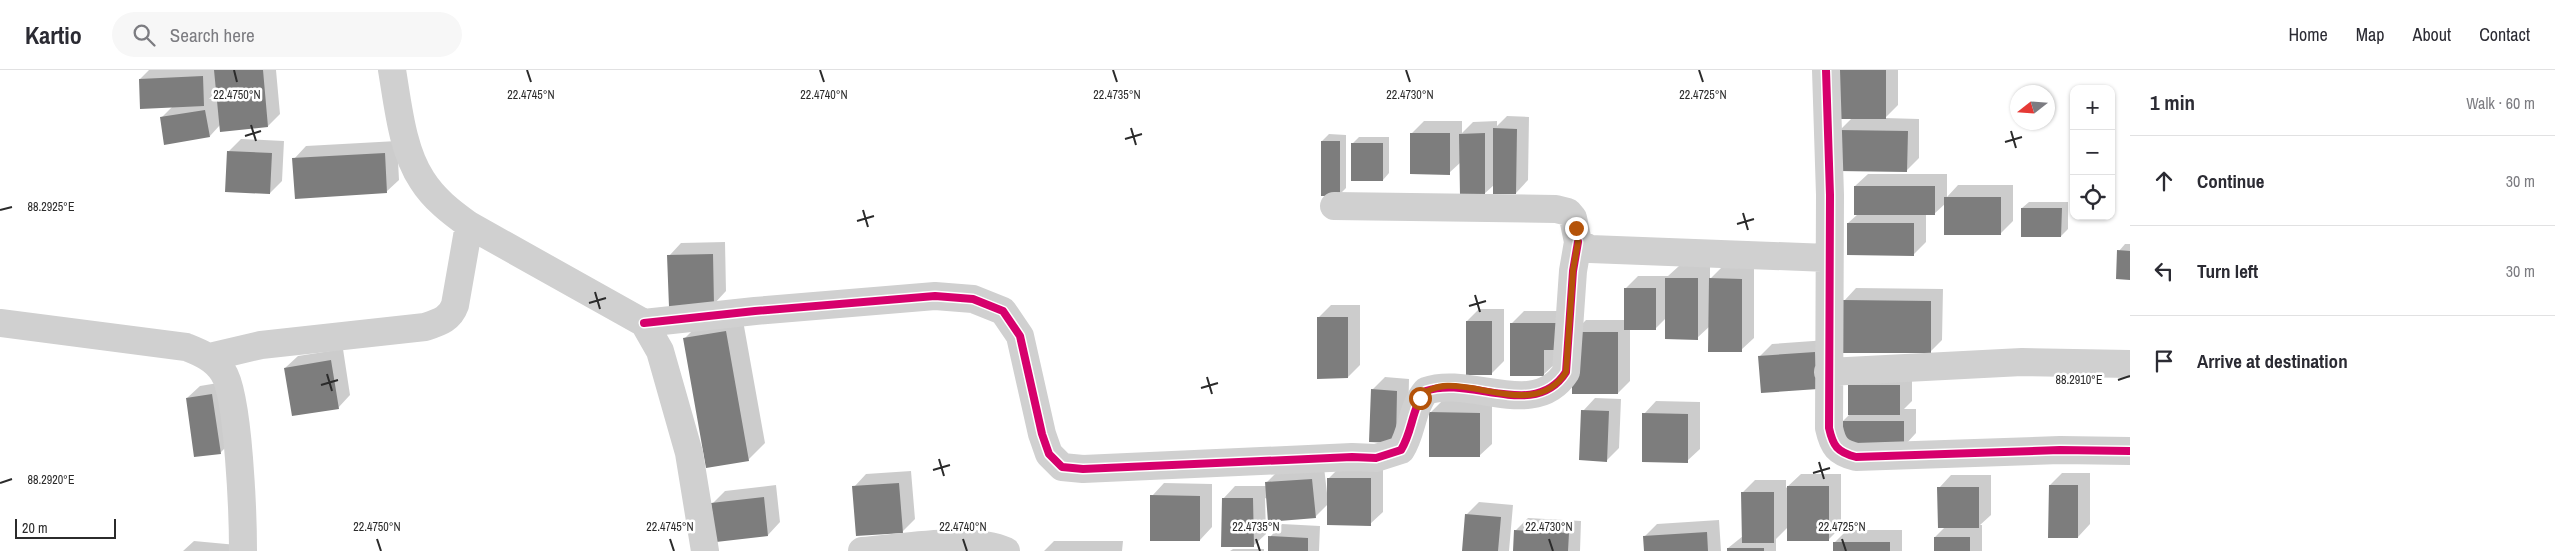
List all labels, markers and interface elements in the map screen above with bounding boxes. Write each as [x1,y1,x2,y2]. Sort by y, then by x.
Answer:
search box [112,12,462,57]
text: Kartio [25,19,82,51]
icon: search [130,21,158,49]
text: Search here [170,22,255,48]
text: Home [2288,22,2328,47]
text: Map [2356,22,2385,47]
text: About [2413,22,2451,47]
text: Contact [2479,22,2530,47]
north arrow [2010,85,2055,130]
map controls [2070,85,2115,220]
button: + [2070,85,2115,130]
text: 22.4750°N [213,87,261,103]
text: 22.4745°N [507,87,555,103]
text: 22.4740°N [800,87,848,103]
text: 22.4735°N [1093,87,1141,103]
text: 22.4730°N [1386,87,1434,103]
text: 22.4725°N [1679,87,1727,103]
text: 1 min [2150,88,2195,117]
text: Walk · 60 m [2466,92,2535,114]
button: − [2070,130,2115,175]
icon: ahead [2150,167,2178,195]
text: Continue [2197,168,2265,194]
text: 30 m [2506,170,2535,192]
button: locate [2070,175,2115,220]
text: 88.2925°E [28,199,74,215]
route end [1565,217,1588,240]
icon: left [2150,257,2178,285]
text: Turn left [2197,258,2258,284]
text: 30 m [2506,260,2535,282]
icon: arrive [2150,347,2178,375]
text: Arrive at destination [2197,348,2348,374]
text: 88.2910°E [2056,372,2102,388]
route start [1409,387,1432,410]
text: 88.2920°E [28,472,74,488]
scale bar [15,516,116,539]
text: 20 m [22,519,48,537]
text: 22.4750°N [353,519,401,535]
text: 22.4745°N [646,519,694,535]
text: 22.4740°N [939,519,987,535]
text: 22.4735°N [1232,519,1280,535]
text: 22.4730°N [1525,519,1573,535]
text: 22.4725°N [1818,519,1866,535]

